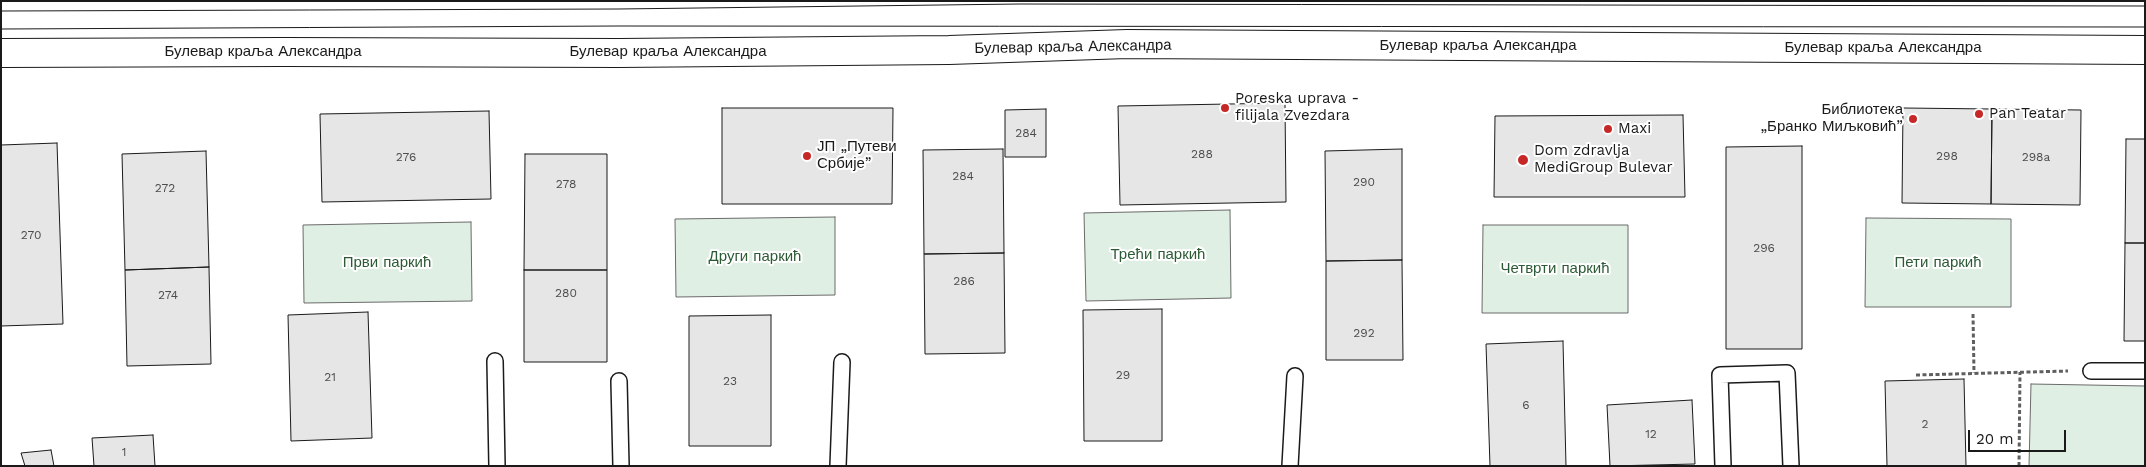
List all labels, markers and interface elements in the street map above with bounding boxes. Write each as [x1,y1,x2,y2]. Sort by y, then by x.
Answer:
street label: Булевар краља Александра [974,36,1172,58]
street label: Булевар краља Александра [1379,37,1577,55]
street label: Булевар краља Александра [1784,39,1982,57]
street label: Булевар краља Александра [164,43,362,61]
street label: Булевар краља Александра [569,43,767,61]
place label: Poreska uprava - filijala Zvezdara [1235,90,1359,125]
place label: Библиотека „Бранко Миљковић” [1760,101,1903,136]
marker: Poreska uprava - filijala Zvezdara [1219,102,1231,114]
place label: Pan Teatar [1989,105,2066,123]
marker: Pan Teatar [1973,108,1985,120]
marker: Библиотека „Бранко Миљковић” [1907,113,1919,125]
place label: Maxi [1618,120,1651,138]
marker: Maxi [1602,123,1614,135]
house number: 284 [1015,126,1037,140]
place label: ЈП „Путеви Србије” [817,138,897,173]
place label: Dom zdravlja MediGroup Bulevar [1534,142,1673,177]
house number: 288 [1191,147,1213,161]
house number: 298 [1936,149,1958,163]
house number: 276 [396,150,416,164]
marker: ЈП „Путеви Србије” [801,150,813,162]
house number: 298a [2022,150,2050,164]
marker: Dom zdravlja MediGroup Bulevar [1516,153,1530,167]
house number: 284 [952,169,974,183]
house number: 290 [1353,175,1375,189]
house number: 278 [556,177,576,191]
house number: 272 [155,181,175,195]
house number: 270 [21,228,41,242]
house number: 296 [1753,241,1775,255]
park label: Трећи паркић [1111,246,1205,264]
park label: Други паркић [709,248,801,266]
park label: Први паркић [343,254,431,272]
park label: Пети паркић [1894,254,1982,272]
park label: Четврти паркић [1500,260,1610,278]
house number: 286 [953,274,975,288]
house number: 280 [555,286,577,300]
house number: 274 [158,288,178,302]
house number: 292 [1353,326,1375,340]
house number: 29 [1116,368,1130,382]
house number: 21 [324,370,336,384]
house number: 23 [723,374,737,388]
house number: 6 [1522,398,1530,412]
house number: 2 [1922,417,1928,431]
scale bar [1971,420,2068,452]
house number: 12 [1645,427,1657,441]
text: 20 m [1976,430,2014,448]
house number: 1 [122,445,126,459]

